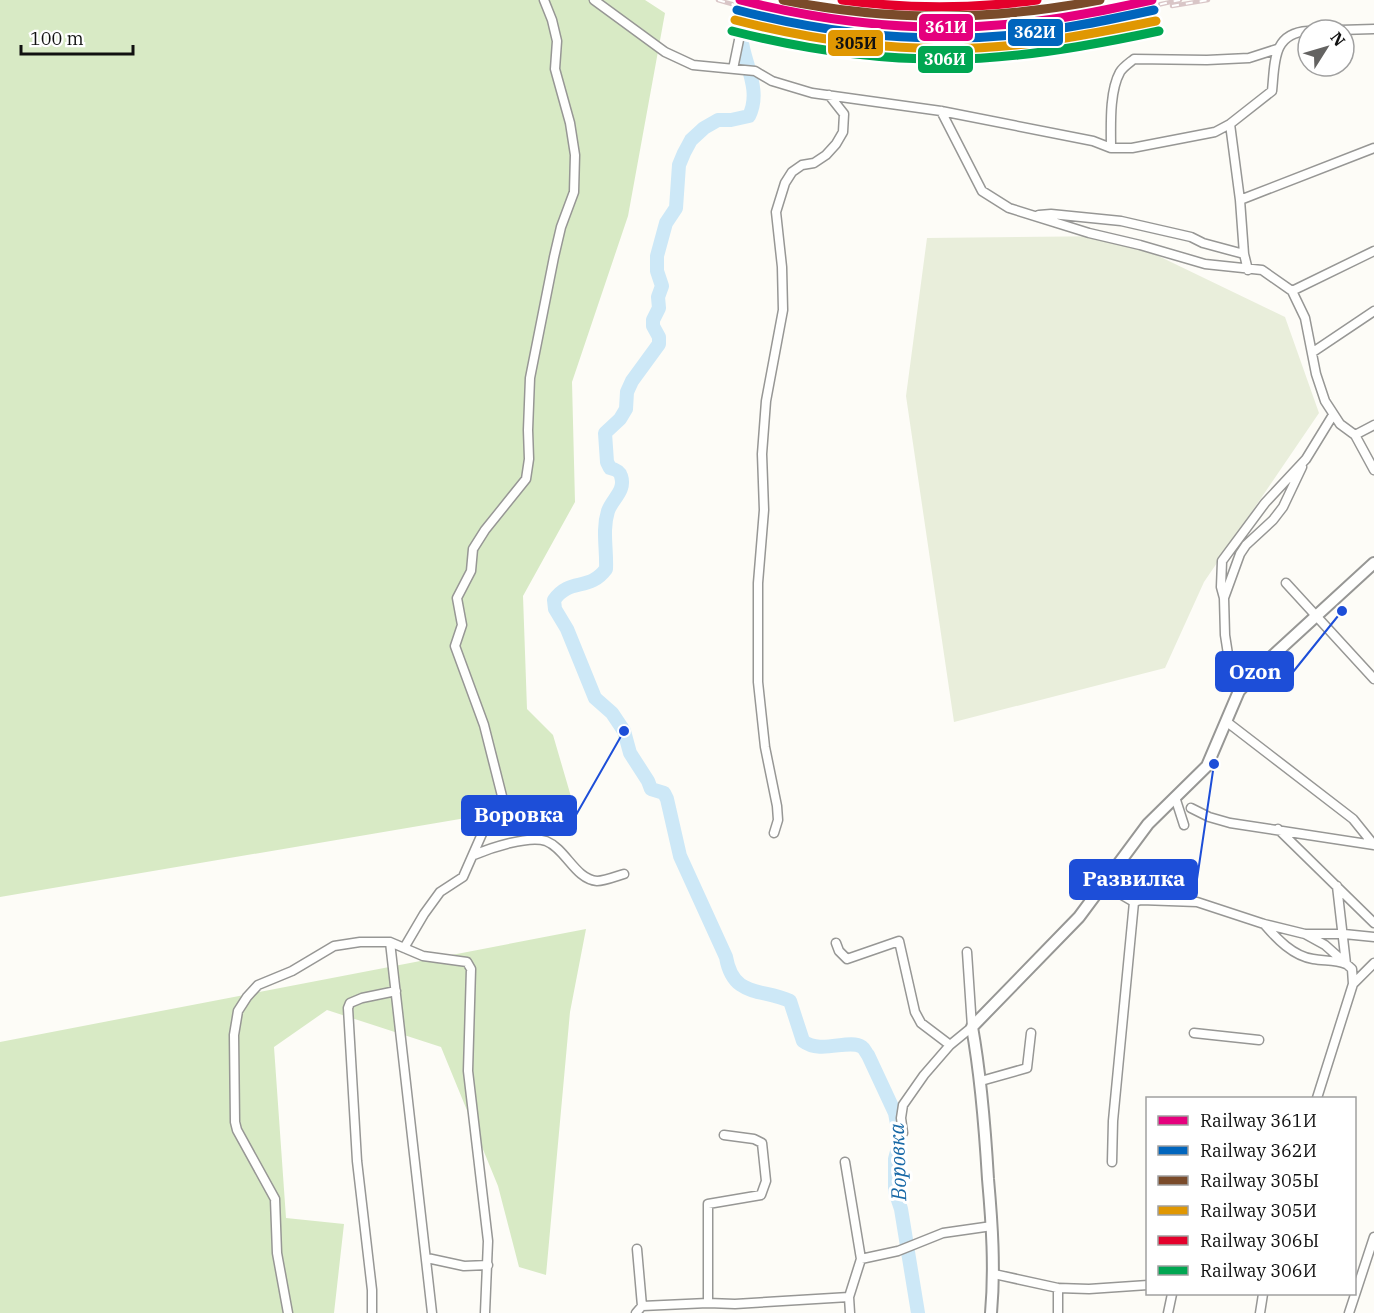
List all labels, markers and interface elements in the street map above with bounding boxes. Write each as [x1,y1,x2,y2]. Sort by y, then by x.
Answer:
line badge: 361И [918,13,974,42]
text: 361И [925,17,967,37]
scale bar [21,18,134,56]
line badge: 362И [1007,18,1064,47]
north arrow [1296,18,1356,78]
text: 362И [1014,22,1056,42]
text: 100 m [30,27,84,50]
text: N [1326,28,1350,50]
line badge: 305И [827,29,884,57]
text: 305И [835,33,877,53]
line badge: 306И [917,45,974,74]
text: 306И [924,49,966,69]
callout: Ozon [1216,652,1293,691]
text: Ozon [1229,657,1281,685]
callout: Воровка [462,796,576,835]
text: Воровка [474,800,564,828]
callout: Развилка [1070,860,1197,899]
text: Развилка [1083,864,1185,892]
legend [1146,1097,1356,1295]
text: Railway 361И [1200,1109,1317,1132]
water label: Воровка [882,1122,912,1202]
text: Railway 362И [1200,1139,1317,1162]
text: Railway 305Ы [1200,1169,1319,1192]
text: Railway 305И [1200,1199,1317,1222]
text: Railway 306Ы [1200,1229,1319,1252]
text: Railway 306И [1200,1259,1317,1282]

